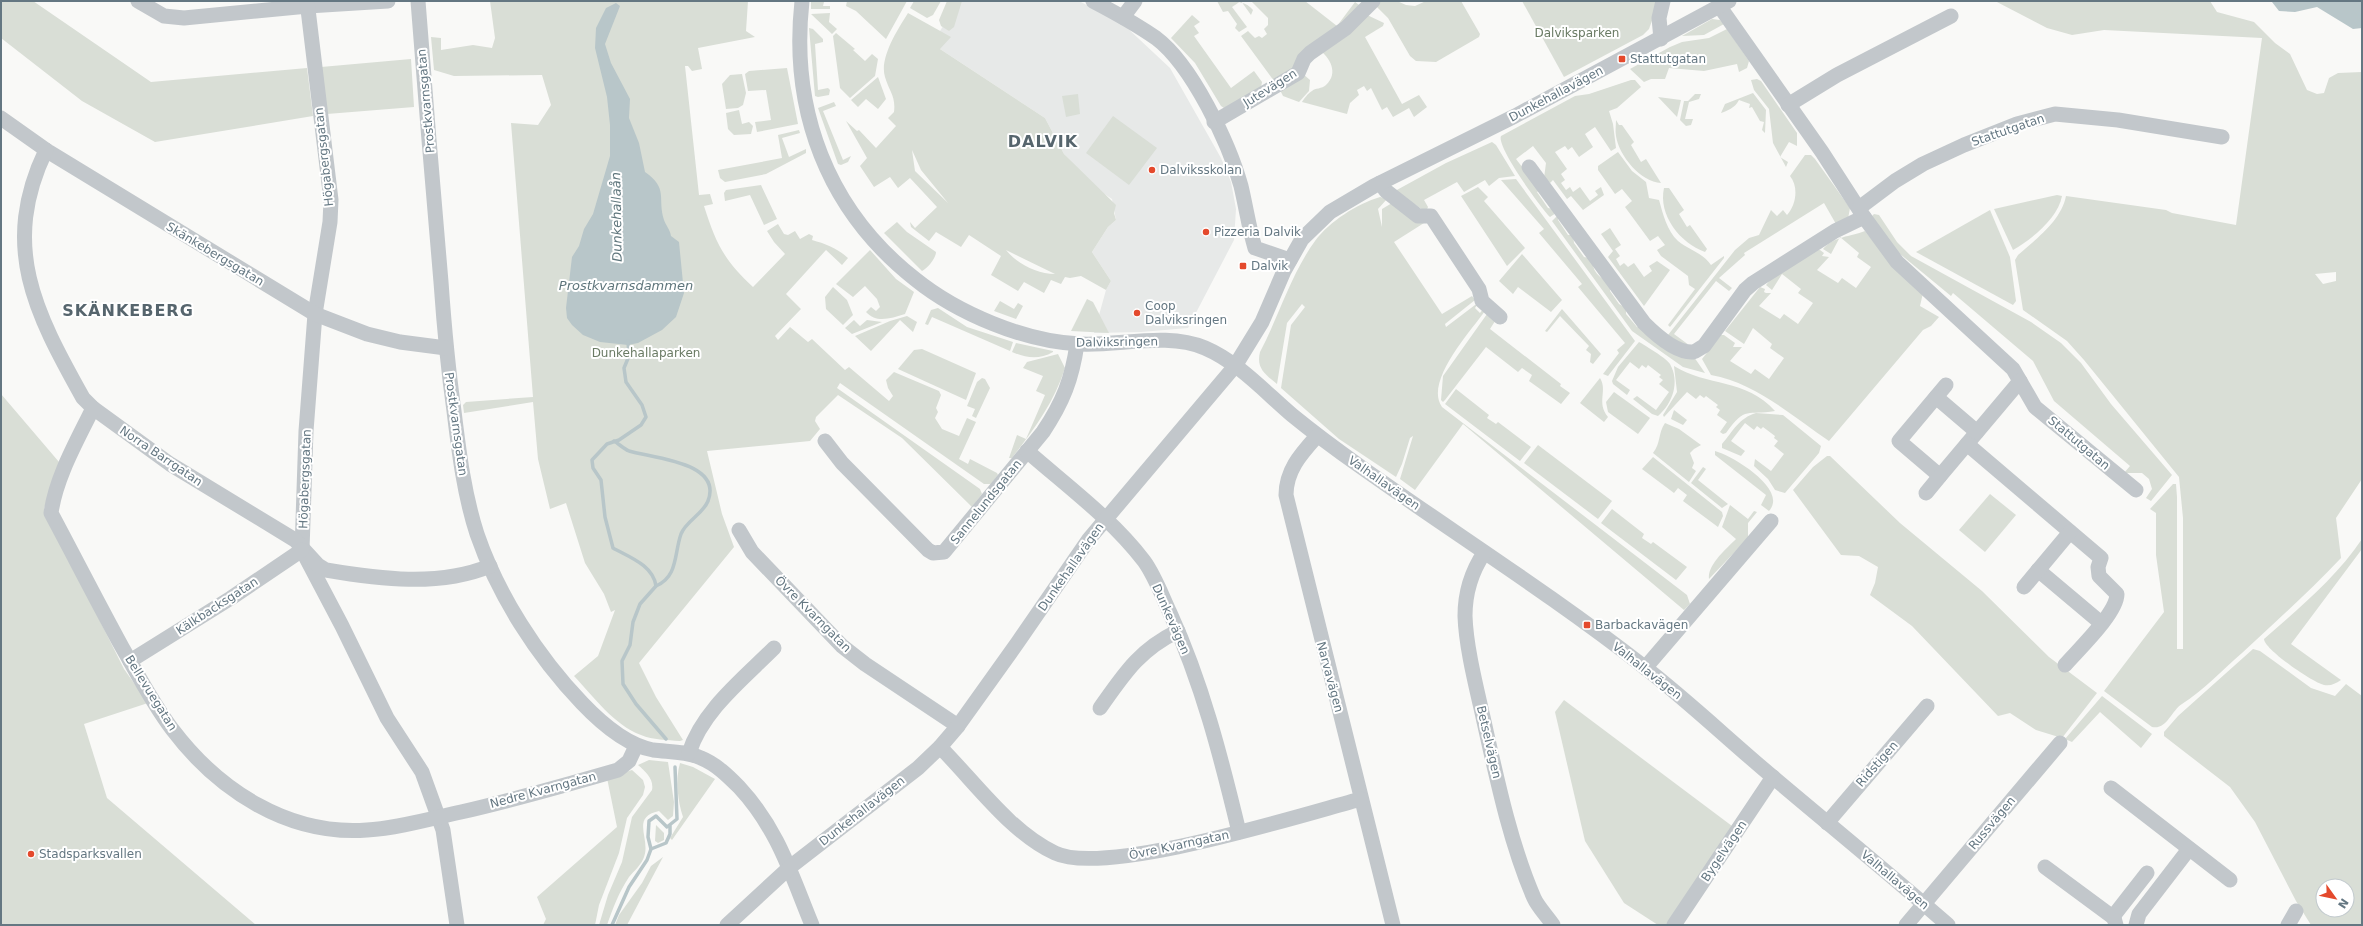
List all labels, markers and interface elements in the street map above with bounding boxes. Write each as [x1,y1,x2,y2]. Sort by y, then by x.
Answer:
park label: Dalviksparken [1535,26,1619,40]
street label: Prostkvarnsgatan [414,48,438,154]
place label: Stattutgatan [1630,52,1706,66]
marker: Stattutgatan [1617,54,1627,64]
street label: Dunkehallavägen [1507,63,1605,125]
street label: Jutevägen [1240,66,1299,110]
street label: Högabergsgatan [312,107,336,207]
street label: Stattutgatan [1970,111,2046,149]
district label: DALVIK [1008,132,1078,151]
place label: Dalviksskolan [1160,163,1242,177]
marker: Dalviksskolan [1147,165,1157,175]
water label: Dunkehallaån [608,172,625,262]
street label: Skänkebergsgatan [164,219,266,289]
place label: Pizzeria Dalvik [1214,225,1301,239]
marker: Pizzeria Dalvik [1201,227,1211,237]
place label: Dalvik [1251,259,1288,273]
marker: Dalvik [1238,261,1248,271]
water label: Prostkvarnsdammen [559,278,693,293]
place label: Coop Dalviksringen [1145,299,1227,327]
district label: SKÄNKEBERG [62,301,194,320]
marker: Coop Dalviksringen [1132,308,1142,318]
street label: Dalviksringen [1076,334,1158,350]
park label: Dunkehallaparken [592,346,700,360]
street label: Prostkvarnsgatan [442,371,470,477]
street label: Stattutgatan [2045,413,2113,473]
street label: Norra Barrgatan [117,423,205,489]
street label: Högabergsgatan [296,429,314,529]
street label: Valhallavägen [1346,453,1422,513]
street label: Sannelundsgatan [948,457,1024,547]
street label: Dunkehallavägen [1035,520,1107,614]
street label: Övre Kvarngatan [772,572,855,655]
street label: Kälkbacksgatan [173,574,261,638]
street label: Dunkevägen [1149,582,1193,656]
place label: Barbackavägen [1595,618,1688,632]
marker: Barbackavägen [1582,620,1592,630]
street label: Narvavägen [1314,640,1346,714]
street label: Valhallavägen [1610,640,1684,702]
street label: Bellevuegatan [122,653,180,733]
street label: Betselvägen [1474,704,1504,780]
street label: Ridstigen [1853,738,1901,790]
street label: Nedre Kvarngatan [488,769,598,811]
street label: Dunkehallavägen [817,773,907,849]
street label: Russvägen [1966,794,2018,852]
street label: Bygelvägen [1698,818,1750,884]
street label: Övre Kvarngatan [1127,826,1230,862]
place label: Stadsparksvallen [39,847,142,861]
street label: Valhallavägen [1858,848,1932,912]
marker: Stadsparksvallen [26,849,36,859]
north arrow [2315,878,2355,918]
text: N [2335,896,2351,911]

